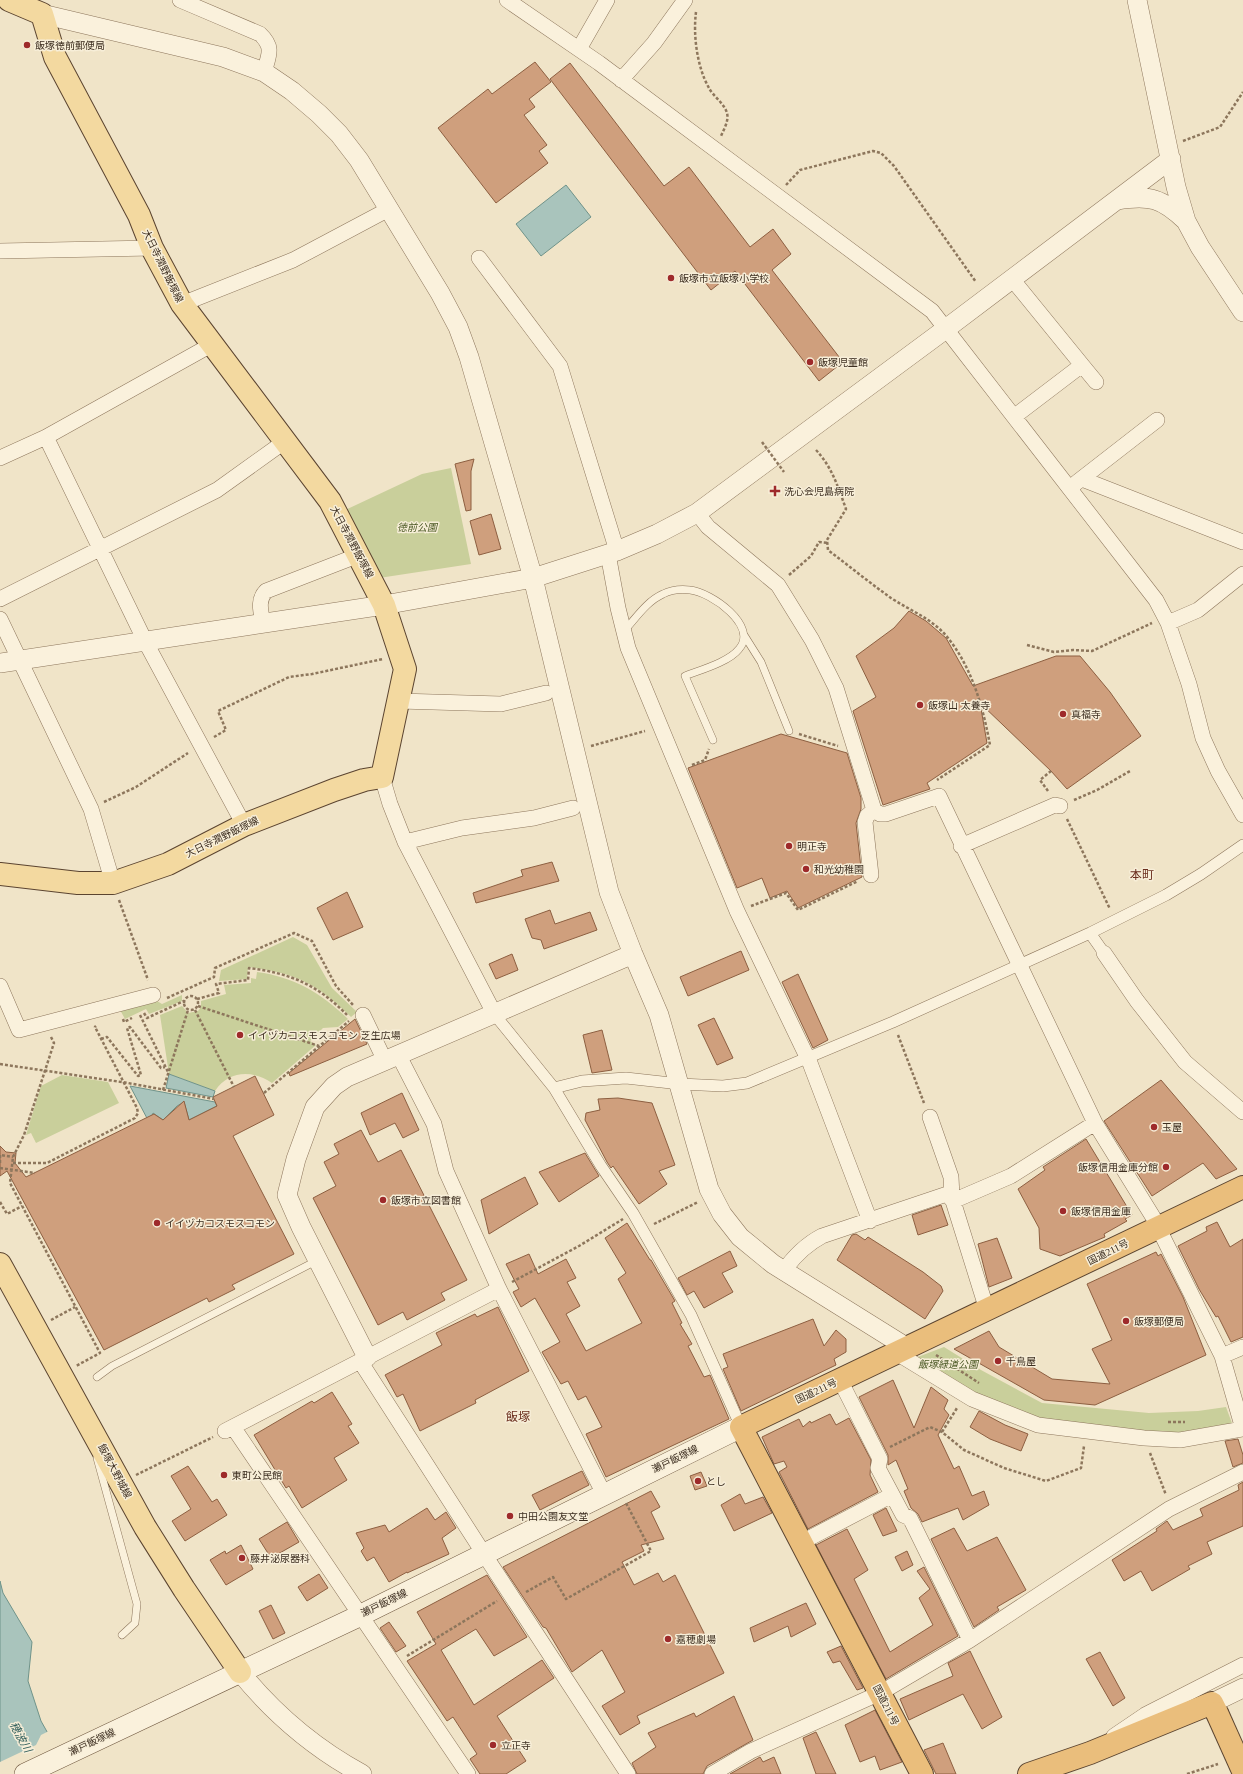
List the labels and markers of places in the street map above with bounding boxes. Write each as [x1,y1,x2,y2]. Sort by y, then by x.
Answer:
marker: 飯塚徳前郵便局 [22,40,32,50]
place label: 飯塚徳前郵便局 [35,40,105,51]
marker: 飯塚市立飯塚小学校 [666,273,676,283]
place label: 飯塚市立飯塚小学校 [679,273,769,284]
marker: 飯塚児童館 [805,357,815,367]
place label: 飯塚児童館 [818,357,868,368]
marker: 洗心会児島病院 [769,485,781,497]
place label: 洗心会児島病院 [784,486,854,497]
marker: 飯塚山 太養寺 [915,700,925,710]
place label: 飯塚山 太養寺 [928,700,991,711]
marker: 真福寺 [1058,709,1068,719]
place label: 真福寺 [1071,709,1101,720]
marker: 明正寺 [784,841,794,851]
place label: 明正寺 [797,841,827,852]
marker: 和光幼稚園 [801,864,811,874]
place label: 和光幼稚園 [814,864,864,875]
marker: イイヅカコスモスコモン 芝生広場 [235,1030,245,1040]
place label: イイヅカコスモスコモン 芝生広場 [248,1030,401,1041]
marker: 玉屋 [1149,1122,1159,1132]
place label: 玉屋 [1162,1122,1182,1133]
place label: 飯塚信用金庫分館 [1078,1162,1158,1173]
marker: 飯塚信用金庫分館 [1161,1162,1171,1172]
marker: 飯塚市立図書館 [378,1195,388,1205]
place label: 飯塚市立図書館 [391,1195,461,1206]
marker: 飯塚信用金庫 [1058,1206,1068,1216]
place label: 飯塚信用金庫 [1071,1206,1131,1217]
marker: イイヅカコスモスコモン [152,1218,162,1228]
place label: イイヅカコスモスコモン [165,1218,275,1229]
marker: 飯塚郵便局 [1121,1316,1131,1326]
place label: 飯塚郵便局 [1134,1316,1184,1327]
marker: 千鳥屋 [993,1356,1003,1366]
place label: 千鳥屋 [1006,1356,1036,1367]
marker: 東町公民館 [219,1470,229,1480]
place label: 東町公民館 [232,1470,282,1481]
marker: とし [693,1476,703,1486]
place label: とし [706,1476,726,1487]
marker: 中田公園友文堂 [505,1511,515,1521]
place label: 中田公園友文堂 [518,1511,588,1522]
marker: 藤井泌尿器科 [237,1553,247,1563]
place label: 藤井泌尿器科 [250,1553,310,1564]
marker: 嘉穂劇場 [663,1634,673,1644]
place label: 嘉穂劇場 [676,1634,716,1645]
marker: 立正寺 [488,1740,498,1750]
place label: 立正寺 [501,1740,531,1751]

